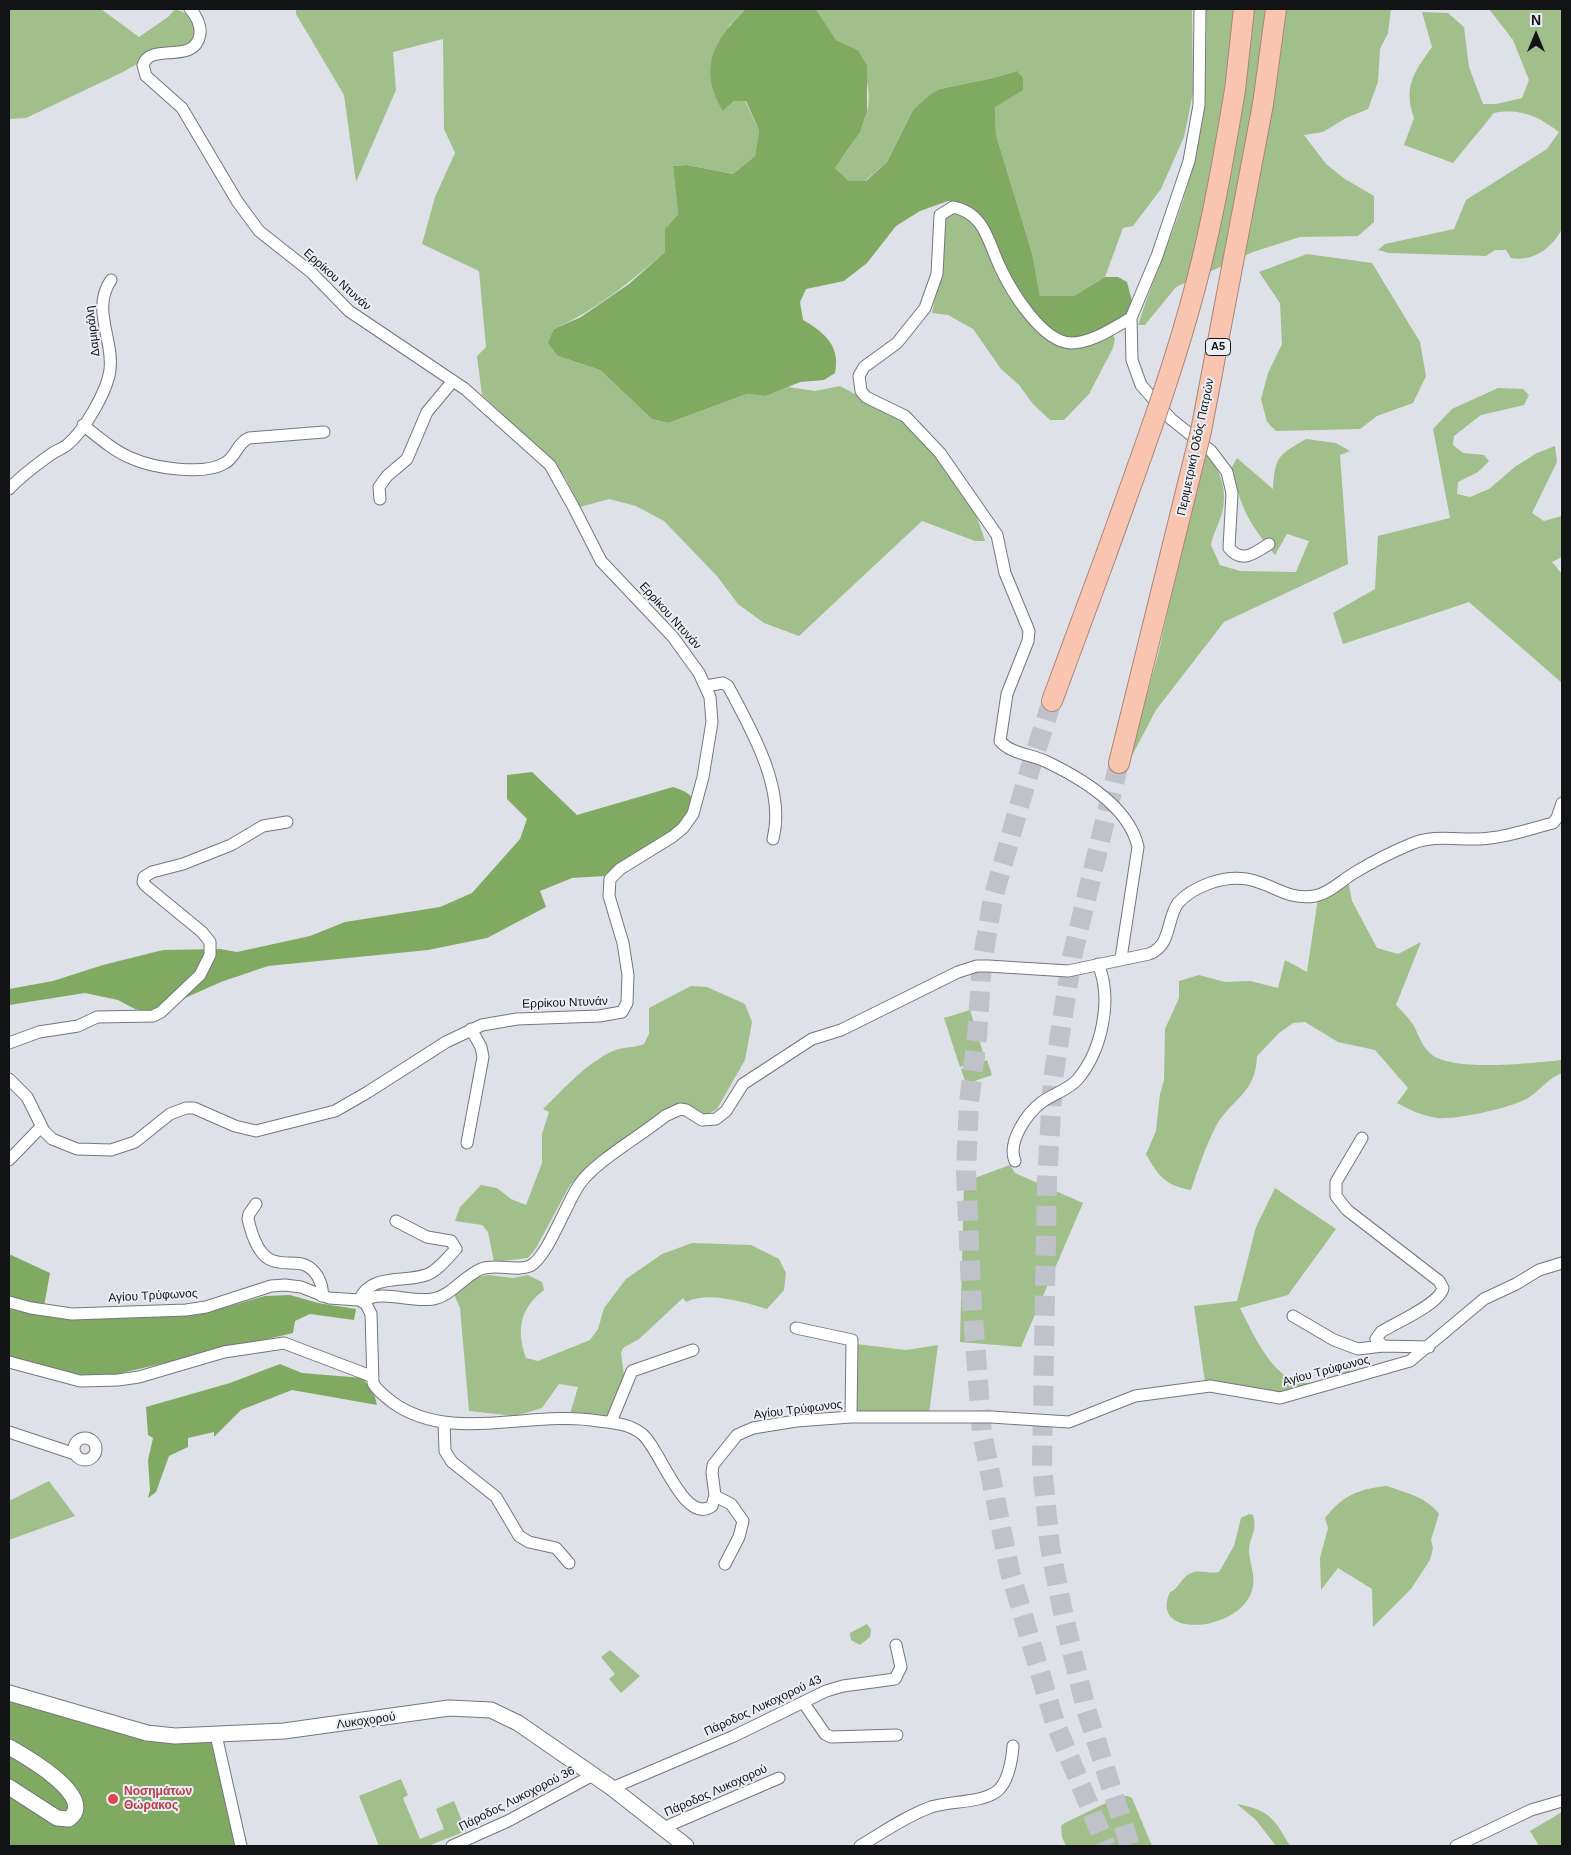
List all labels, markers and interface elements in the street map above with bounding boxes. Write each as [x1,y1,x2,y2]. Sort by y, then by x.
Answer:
north arrow [1511,10,1561,60]
text: N [1531,12,1541,28]
street label: Ερρίκου Ντυνάν [300,246,374,314]
street label: Δαμιράλη [83,305,103,357]
road number: Α5 [1206,338,1230,356]
street label: Περιμετρική Οδός Πατρών [1174,377,1218,517]
street label: Ερρίκου Ντυνάν [636,579,704,653]
street label: Ερρίκου Ντυνάν [522,994,608,1012]
street label: Αγίου Τρύφωνος [108,1286,198,1306]
street label: Αγίου Τρύφωνος [1281,1352,1371,1390]
street label: Αγίου Τρύφωνος [753,1397,843,1423]
street label: Πάροδος Λυκοχορού 43 [702,1672,824,1740]
street label: Λυκοχορού [336,1710,396,1732]
street label: Πάροδος Λυκοχορού [662,1762,770,1820]
street label: Πάροδος Λυκοχορού 36 [457,1764,577,1834]
place label: Νοσημάτων Θώρακος [124,1785,192,1813]
marker: Νοσημάτων Θώρακος [106,1792,120,1806]

